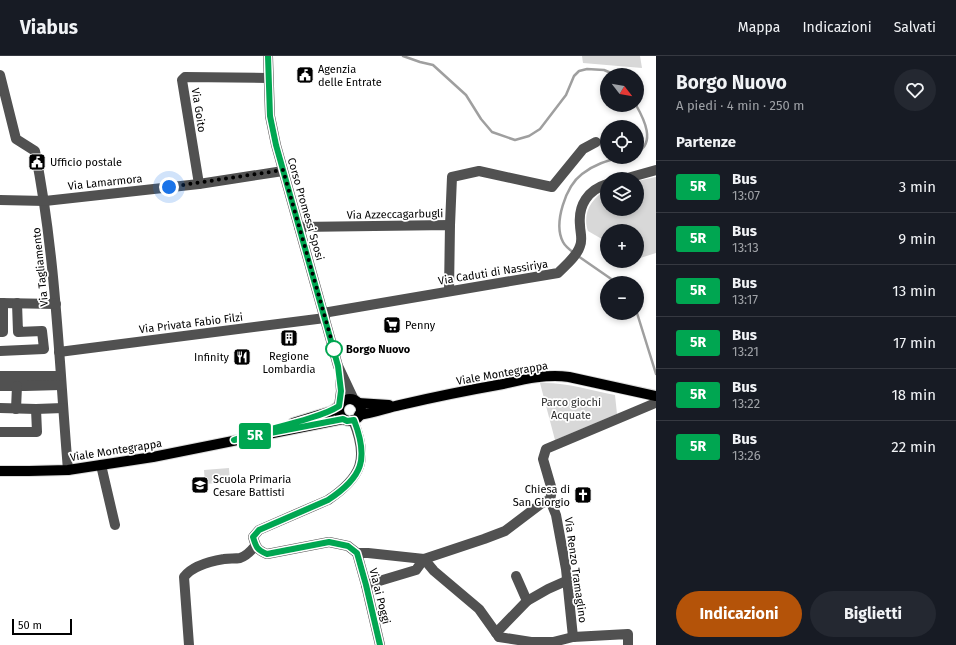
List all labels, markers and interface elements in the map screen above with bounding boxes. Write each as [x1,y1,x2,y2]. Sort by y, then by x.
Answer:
text: Viabus [20,16,78,39]
text: Mappa [738,19,780,36]
text: Indicazioni [802,19,872,36]
text: Salvati [894,19,936,36]
place label: Agenzia delle Entrate [318,63,382,89]
public building icon: Agenzia delle Entrate [295,65,315,85]
north arrow [600,68,644,112]
map controls [600,68,644,320]
button: heart [894,69,936,111]
text: Borgo Nuovo [676,71,787,94]
street label: Via Goito [189,87,208,133]
text: A piedi · 4 min · 250 m [676,98,804,113]
button: locate [600,120,644,164]
text: Partenze [676,133,736,151]
public building icon: Ufficio postale [27,152,47,172]
place label: Ufficio postale [50,156,122,169]
street label: Corso Promessi Sposi [285,156,326,262]
text: Bus [732,170,757,188]
street label: Via Lamarmora [67,172,143,193]
button: layers [600,172,644,216]
your location [159,177,179,197]
text: 5R [690,178,706,195]
text: 3 min [899,178,936,196]
text: 13:07 [732,188,760,203]
street label: Via Azzeccagarbugli [347,207,443,222]
text: Bus [732,222,757,240]
button: + [600,224,644,268]
street label: Via Tagliamento [30,227,51,307]
text: 5R [690,230,706,247]
text: 9 min [898,230,936,248]
text: 13:13 [732,240,759,255]
street label: Via Caduti di Nassiriya [437,257,549,288]
text: Bus [732,274,757,292]
button: − [600,276,644,320]
text: 5R [690,282,706,299]
text: 13 min [892,282,936,300]
text: 13:17 [732,292,758,307]
street label: Via Privata Fabio Filzi [138,311,244,336]
supermarket icon: Penny [382,315,402,335]
place label: Penny [405,319,436,332]
text: Bus [732,326,757,344]
building icon: Regione Lombardia [279,328,299,348]
text: 5R [690,334,706,351]
text: 17 min [893,334,936,352]
marker: Borgo Nuovo [325,340,343,358]
place label: Borgo Nuovo [346,343,411,356]
text: 13:21 [732,344,759,359]
restaurant icon: Infinity [232,347,252,367]
place label: Regione Lombardia [262,350,316,376]
place label: Infinity [194,351,230,364]
street label: Viale Montegrappa [455,359,549,388]
text: Bus [732,378,757,396]
text: 5R [690,386,706,403]
text: 18 min [891,386,936,404]
park label: Parco giochi Acquate [541,396,601,422]
text: 13:22 [732,396,760,411]
line badge: 5R [237,423,273,449]
text: 5R [247,427,263,444]
text: Bus [732,430,757,448]
street label: Viale Montegrappa [69,437,163,464]
text: 5R [690,438,706,455]
text: 22 min [891,438,936,456]
text: 13:26 [732,448,761,463]
place label: Scuola Primaria Cesare Battisti [213,473,291,499]
school or university icon: Scuola Primaria Cesare Battisti [190,475,210,495]
place label: Chiesa di San Giorgio [513,483,570,509]
church icon: Chiesa di San Giorgio [573,485,593,505]
street label: Via Renzo Tramaglino [562,516,589,624]
street label: Via ai Poggi [366,567,393,625]
button: Indicazioni [676,591,802,637]
button: Biglietti [810,591,936,637]
scale bar [12,617,72,636]
text: 50 m [18,619,42,632]

